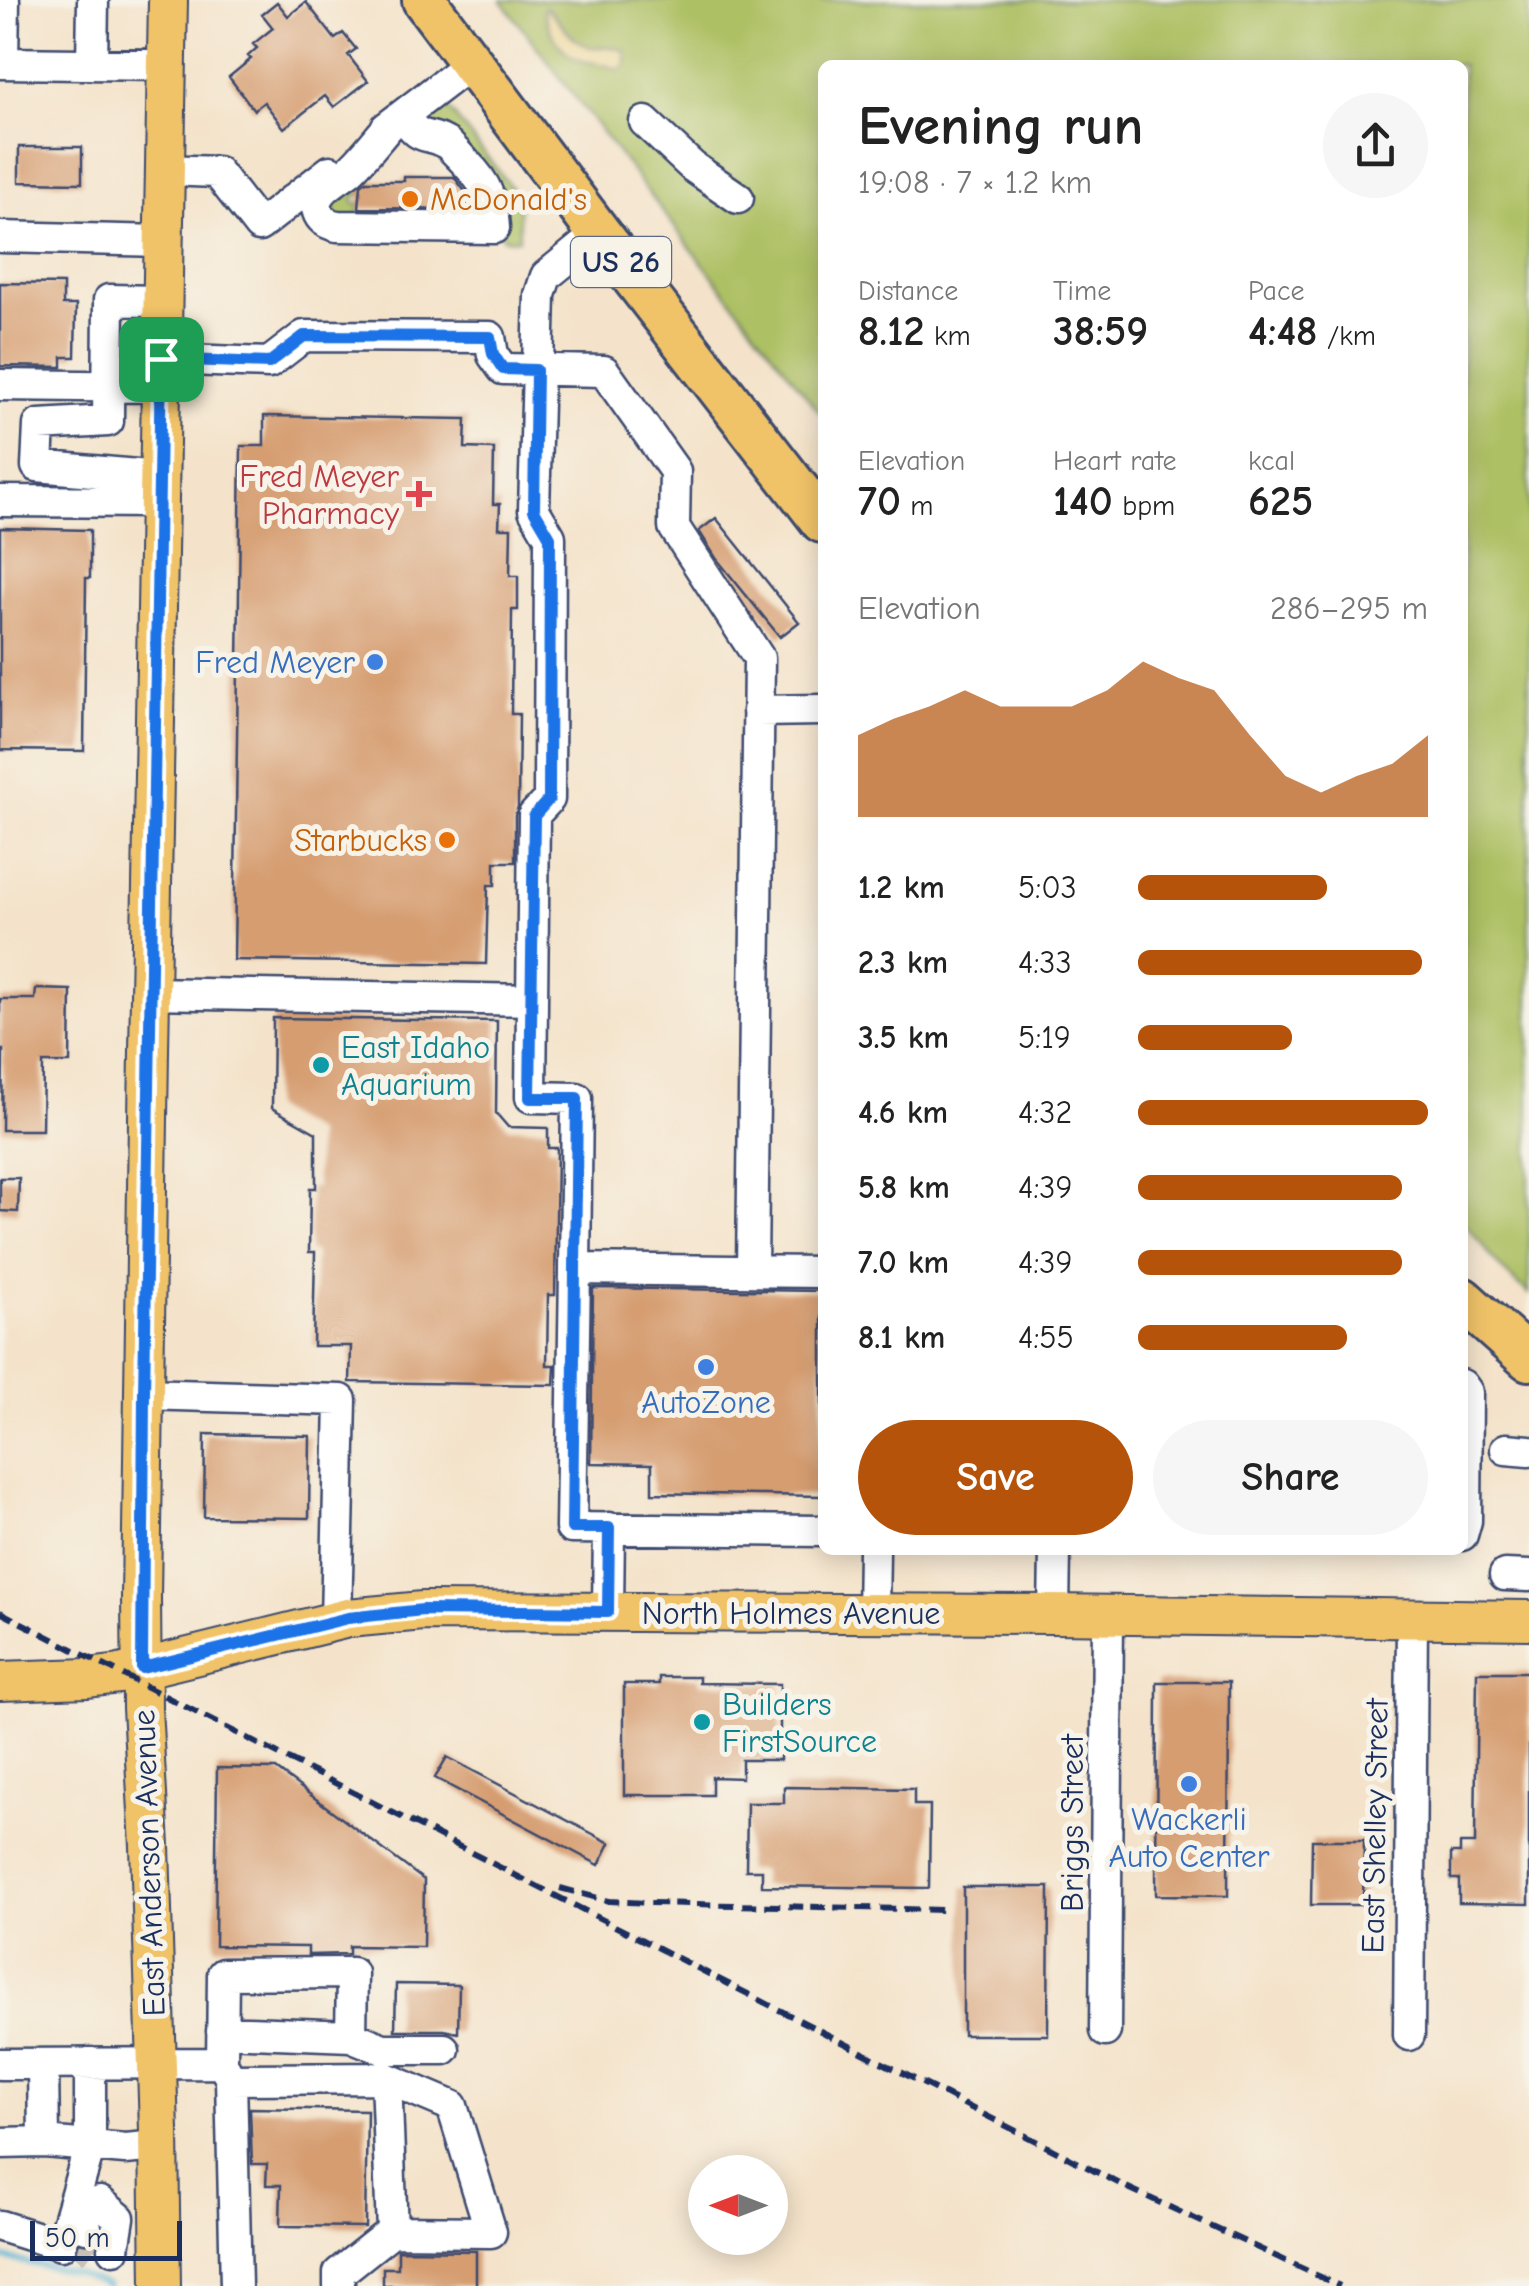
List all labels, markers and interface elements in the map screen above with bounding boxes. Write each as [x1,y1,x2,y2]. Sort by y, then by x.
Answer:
button: share [1323,93,1428,198]
text: Evening run [858,94,1143,158]
text: 19:08 · 7 × 1.2 km [858,164,1092,201]
place label: McDonald's [430,181,587,218]
marker: McDonald's [399,188,421,210]
road number: US 26 [571,237,671,287]
text: Distance [858,275,958,307]
text: Time [1053,275,1111,307]
text: Pace [1248,275,1304,307]
text: 8.12 [858,307,925,356]
text: 38:59 [1053,307,1148,356]
text: 4:48 [1248,307,1318,356]
pin [119,317,204,402]
text: km [925,320,971,352]
text: /km [1318,320,1376,352]
icon: arrive [134,332,189,387]
text: Elevation [858,445,965,477]
text: Heart rate [1053,445,1176,477]
text: kcal [1248,445,1295,477]
place label: Fred Meyer Pharmacy [239,458,400,532]
text: 70 [858,477,901,526]
text: 140 [1053,477,1113,526]
text: 625 [1248,477,1313,526]
marker: Fred Meyer Pharmacy [408,483,430,505]
text: m [901,490,933,522]
text: bpm [1113,490,1175,522]
text: Elevation [858,590,981,627]
text: 286–295 m [1270,590,1428,627]
place label: Fred Meyer [195,644,355,681]
marker: Fred Meyer [364,651,386,673]
place label: Starbucks [294,822,427,859]
marker: Starbucks [436,829,458,851]
text: 1.2 km [858,869,945,906]
text: 5:03 [1018,869,1077,906]
text: 2.3 km [858,944,948,981]
text: 4:33 [1018,944,1072,981]
text: 3.5 km [858,1019,949,1056]
text: 5:19 [1018,1019,1071,1056]
place label: East Idaho Aquarium [341,1029,490,1103]
marker: East Idaho Aquarium [310,1054,332,1076]
text: 4.6 km [858,1094,948,1131]
text: 4:32 [1018,1094,1072,1131]
text: 5.8 km [858,1169,950,1206]
text: 4:39 [1018,1169,1072,1206]
text: 7.0 km [858,1244,949,1281]
text: 4:39 [1018,1244,1072,1281]
text: 8.1 km [858,1319,945,1356]
text: 4:55 [1018,1319,1074,1356]
marker: AutoZone [695,1356,717,1378]
place label: AutoZone [641,1384,771,1421]
button: Save [858,1420,1133,1535]
button: Share [1153,1420,1428,1535]
street label: North Holmes Avenue [642,1595,940,1632]
place label: Builders FirstSource [722,1686,877,1760]
street label: East Shelley Street [1354,1697,1396,1954]
street label: East Anderson Avenue [125,1709,173,2017]
marker: Builders FirstSource [691,1711,713,1733]
street label: Briggs Street [1054,1733,1091,1912]
marker: Wackerli Auto Center [1178,1773,1200,1795]
place label: Wackerli Auto Center [1108,1801,1270,1875]
north arrow [688,2155,788,2255]
map controls [688,2155,788,2255]
scale bar [30,2216,182,2260]
text: 50 m [45,2222,110,2254]

